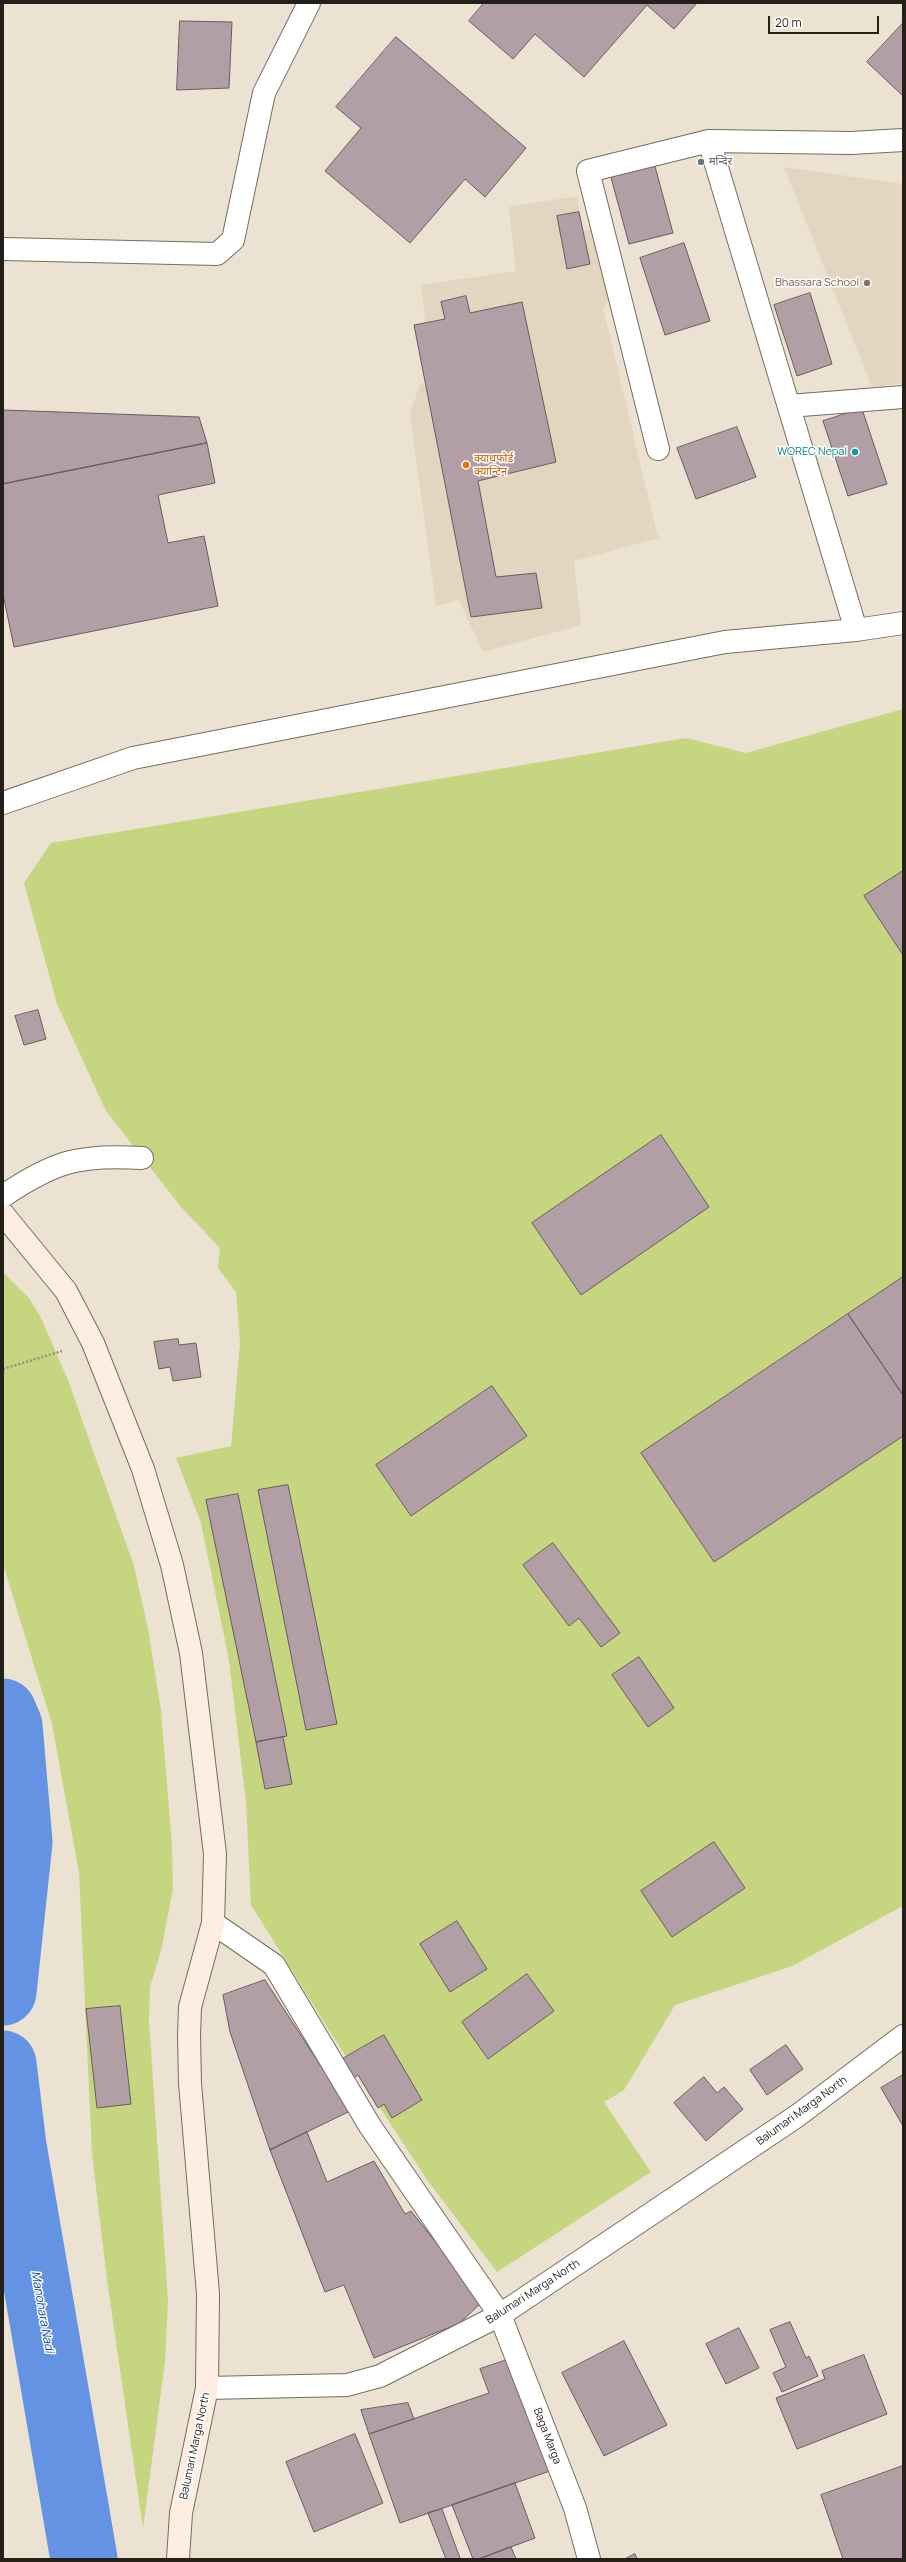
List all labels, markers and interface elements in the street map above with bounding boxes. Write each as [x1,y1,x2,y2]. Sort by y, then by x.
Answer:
scale bar [770,8,881,34]
text: 20 m [775,14,802,31]
place label: मन्दिर [709,155,732,169]
marker: मन्दिर [696,157,706,167]
place label: Bhassara School [775,276,859,290]
marker: Bhassara School [862,278,872,288]
place label: WOREC Nepal [777,445,847,459]
marker: WOREC Nepal [850,447,860,457]
place label: क्याथफोर्ड क्यान्टिन [474,452,513,478]
marker: क्याथफोर्ड क्यान्टिन [461,460,471,470]
street label: Balumari Marga North [754,2074,850,2148]
street label: Balumari Marga North [484,2257,582,2327]
water label: Manohara Nadi [28,2270,56,2354]
street label: Balumari Marga North [177,2391,213,2501]
street label: Baga Marga [530,2406,564,2466]

